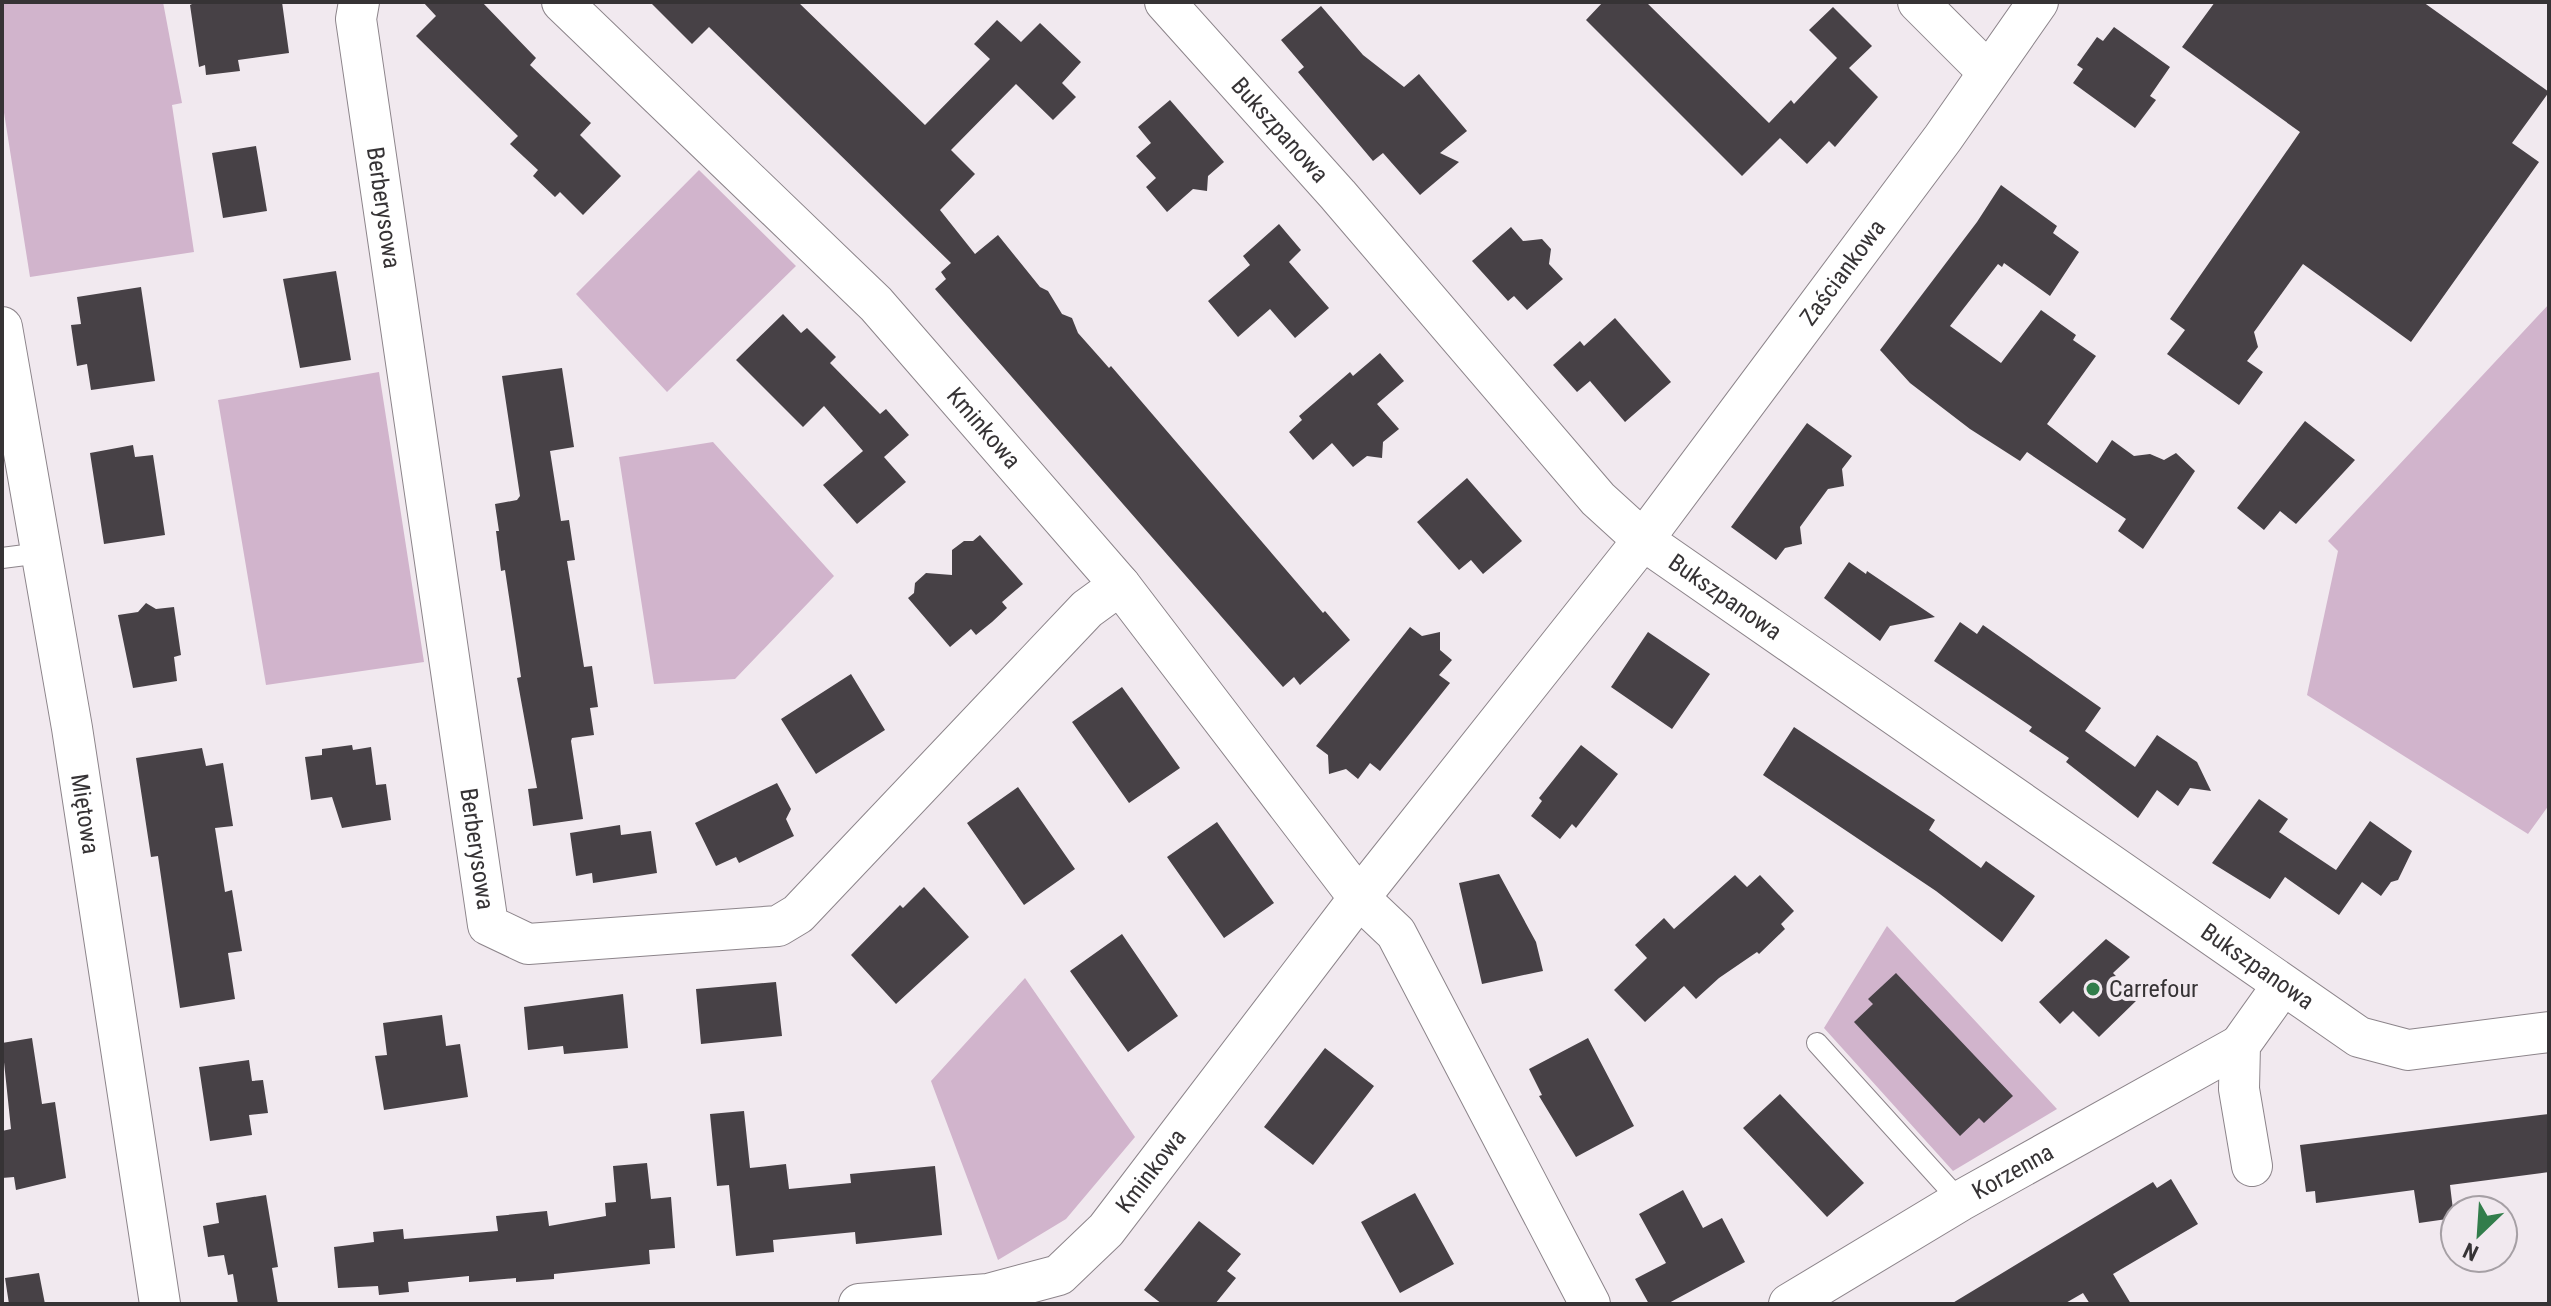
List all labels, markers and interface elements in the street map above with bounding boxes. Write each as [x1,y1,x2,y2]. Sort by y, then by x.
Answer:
street label: Bukszpanowa [1226,72,1334,188]
street label: Berberysowa [361,145,406,270]
street label: Zaściankowa [1794,214,1891,331]
street label: Kminkowa [941,382,1026,474]
street label: Bukszpanowa [1663,548,1787,646]
street label: Miętowa [65,772,105,856]
street label: Berberysowa [454,786,500,912]
street label: Bukszpanowa [2196,918,2319,1015]
place label: Carrefour [2109,975,2198,1003]
marker: Carrefour [2084,980,2102,998]
street label: Kminkowa [1110,1124,1192,1219]
street label: Korzenna [1967,1138,2058,1205]
north arrow [2439,1194,2519,1274]
text: N [2459,1237,2482,1266]

